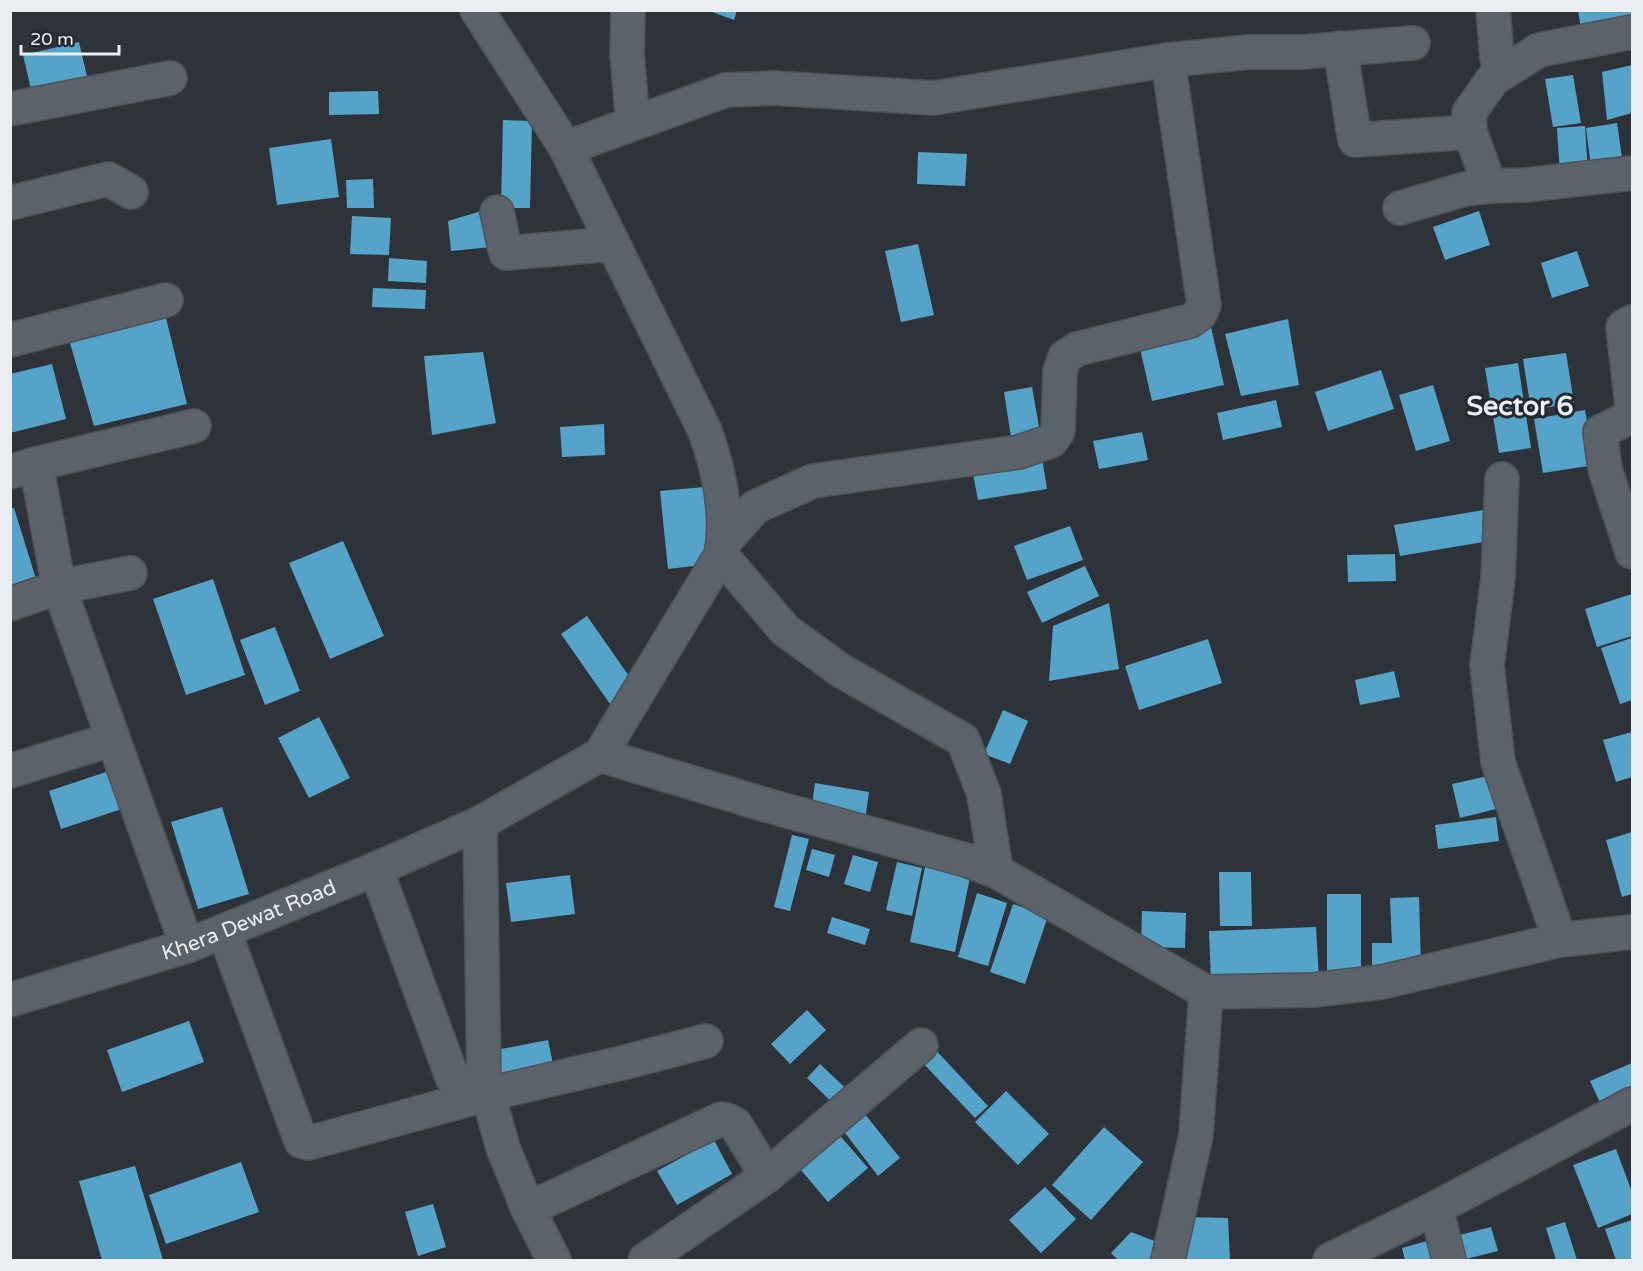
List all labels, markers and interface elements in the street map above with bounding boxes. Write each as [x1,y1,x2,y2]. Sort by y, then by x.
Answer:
scale bar [21,18,118,56]
text: 20 m [30,28,74,50]
district label: Sector 6 [1466,390,1574,423]
street label: Khera Dewat Road [159,875,340,966]

